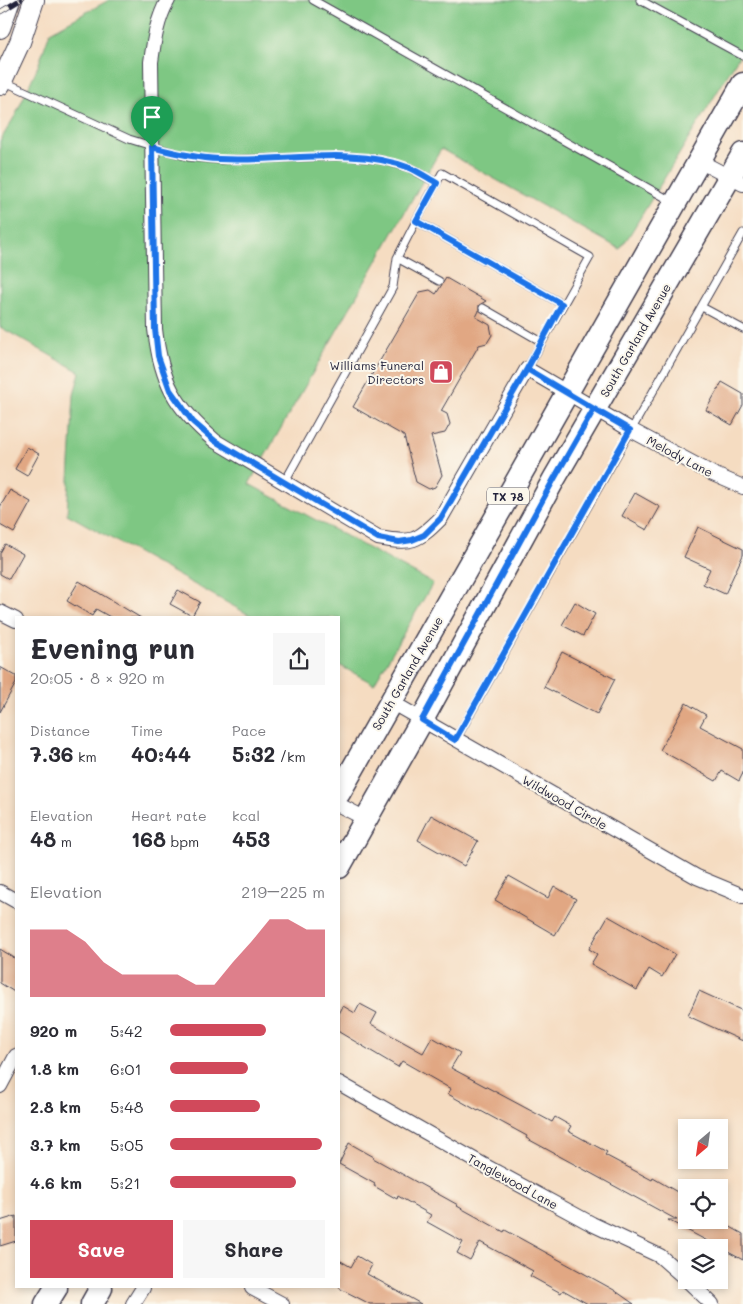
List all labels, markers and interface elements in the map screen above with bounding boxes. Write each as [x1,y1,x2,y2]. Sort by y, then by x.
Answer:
pin [131,96,173,147]
icon: arrive [138,103,166,131]
street label: South Garland Avenue [596,280,674,400]
place label: Williams Funeral Directors [330,357,424,387]
shop icon: Williams Funeral Directors [428,359,454,385]
street label: Melody Lane [644,432,716,480]
road number: TX 78 [487,488,529,504]
street label: South Garland Avenue [368,613,446,733]
text: Evening run [30,630,195,666]
button: share [273,633,325,685]
text: 20:05 · 8 × 920 m [30,667,165,688]
text: Distance [30,721,90,740]
text: Time [131,721,163,740]
text: Pace [232,721,266,740]
text: 7.36 [30,740,73,767]
text: 40:44 [131,740,191,767]
text: 5:32 [232,740,275,767]
text: km [73,747,97,766]
text: /km [275,747,306,766]
street label: Wildwood Circle [520,771,610,833]
text: Elevation [30,806,93,825]
text: Heart rate [131,806,207,825]
text: kcal [232,806,260,825]
text: 48 [30,825,56,852]
text: 168 [131,825,166,852]
text: 453 [232,825,270,852]
text: m [56,832,72,851]
text: bpm [166,832,199,851]
text: Elevation [30,881,102,902]
text: 219–225 m [241,881,325,902]
text: 920 m [30,1020,77,1041]
text: 5:42 [110,1020,143,1041]
text: 1.8 km [30,1058,79,1079]
text: 6:01 [110,1058,142,1079]
text: 2.8 km [30,1096,81,1117]
text: 5:48 [110,1096,143,1117]
north arrow [678,1119,728,1169]
map controls [678,1119,728,1289]
text: 3.7 km [30,1134,81,1155]
text: 5:05 [110,1134,144,1155]
street label: Tanglewood Lane [465,1150,561,1212]
text: 4.6 km [30,1172,82,1193]
text: 5:21 [110,1172,140,1193]
button: locate [678,1179,728,1229]
button: Save [30,1220,173,1278]
button: Share [183,1220,325,1278]
button: layers [678,1239,728,1289]

